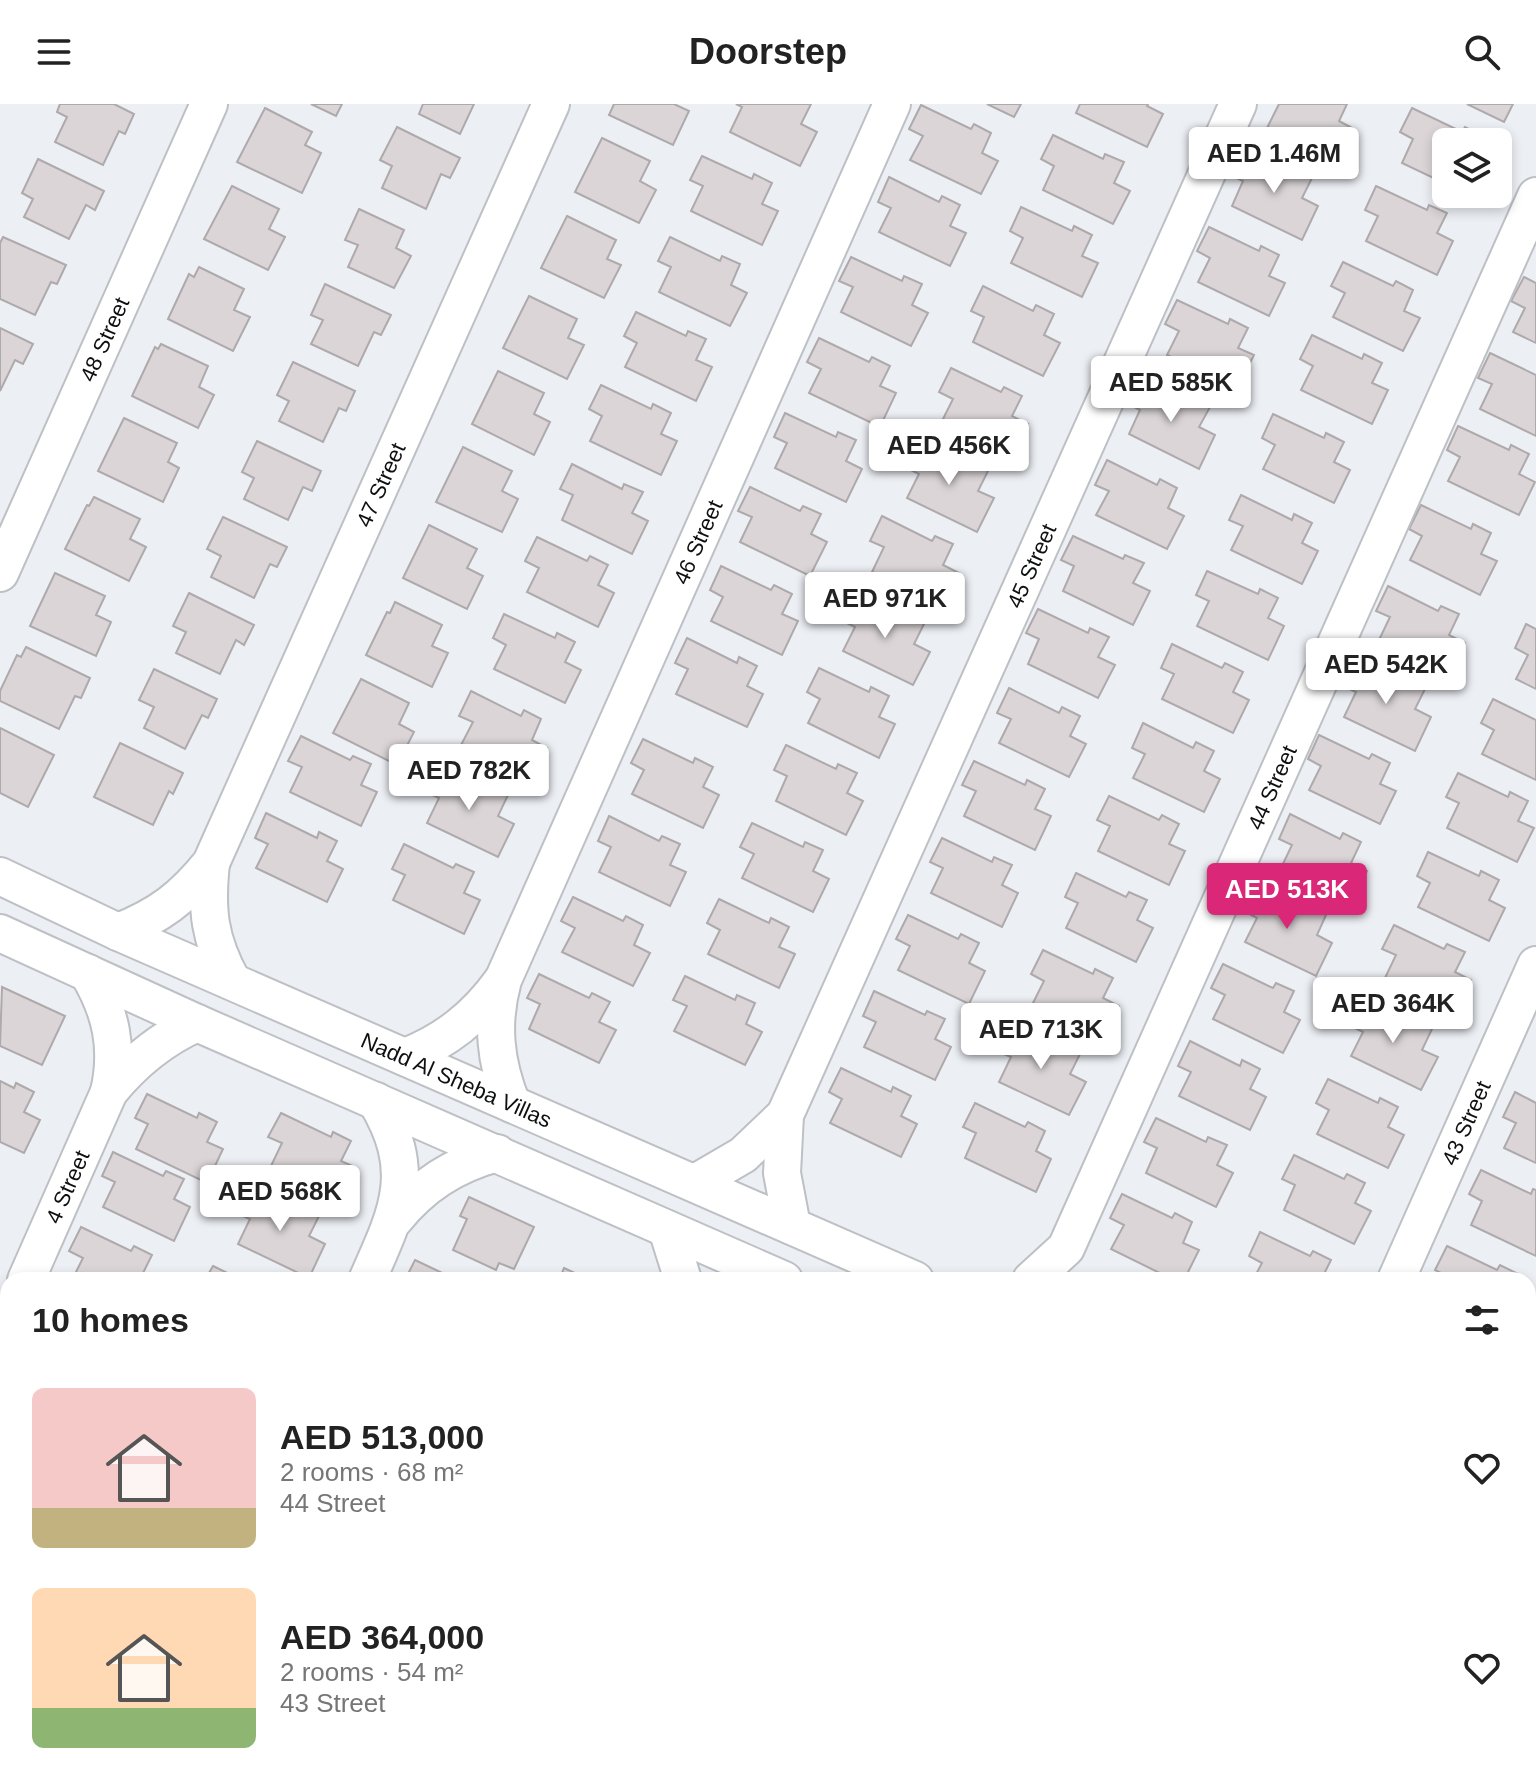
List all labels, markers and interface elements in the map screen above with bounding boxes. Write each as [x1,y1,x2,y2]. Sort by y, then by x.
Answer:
icon: menu [32,30,76,74]
icon: search [1460,30,1504,74]
text: Doorstep [689,31,847,72]
pin: AED 1.46M [1182,127,1366,195]
map controls [1432,128,1512,208]
button: layers [1432,128,1512,208]
text: AED 1.46M [1207,138,1341,168]
street label: 48 Street [75,293,134,385]
pin: AED 585K [1088,356,1254,424]
text: AED 585K [1109,367,1233,397]
pin: AED 456K [866,419,1032,487]
text: AED 456K [887,430,1011,460]
street label: 47 Street [351,439,411,531]
street label: 46 Street [668,496,728,588]
street label: 45 Street [1002,520,1061,612]
pin: AED 971K [802,572,968,640]
text: AED 971K [823,583,947,613]
pin: AED 542K [1303,638,1469,706]
text: AED 542K [1324,649,1448,679]
street label: 44 Street [1243,742,1302,833]
pin: AED 782K [386,744,552,812]
text: AED 782K [407,755,531,785]
pin: AED 513K [1204,863,1370,931]
text: AED 513K [1225,874,1349,904]
pin: AED 364K [1310,977,1476,1045]
text: AED 364K [1331,988,1455,1018]
pin: AED 713K [958,1003,1124,1071]
text: AED 713K [979,1014,1103,1044]
street label: Nadd Al Sheba Villas [357,1028,555,1133]
street label: 43 Street [1437,1077,1496,1169]
street label: 4 Street [41,1147,95,1227]
pin: AED 568K [197,1165,363,1233]
text: AED 568K [218,1176,342,1206]
icon: filters [1460,1298,1504,1342]
text: 10 homes [32,1301,189,1339]
text: AED 513,000 [280,1418,484,1456]
icon: home [96,1420,192,1516]
icon: heart [1460,1446,1504,1490]
text: 2 rooms · 68 m² [280,1457,464,1487]
text: 44 Street [280,1488,386,1518]
text: AED 364,000 [280,1618,484,1656]
icon: home [96,1620,192,1716]
icon: heart [1460,1646,1504,1690]
text: 2 rooms · 54 m² [280,1657,464,1687]
text: 43 Street [280,1688,386,1718]

